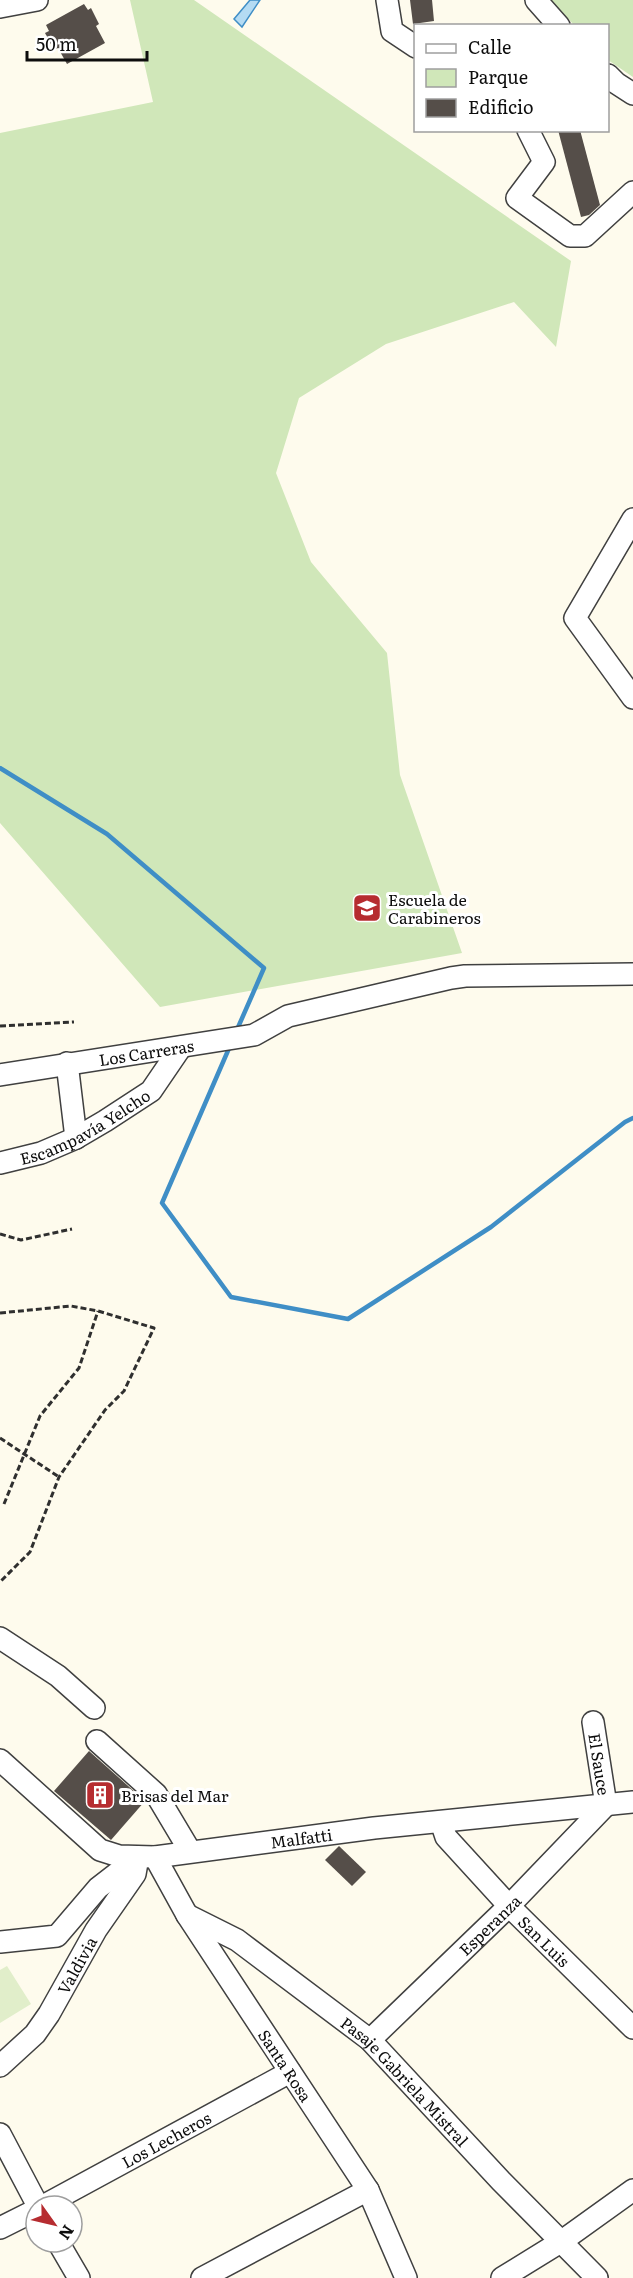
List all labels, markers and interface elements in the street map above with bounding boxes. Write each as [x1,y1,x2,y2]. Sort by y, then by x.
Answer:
scale bar [27,24,147,62]
legend [414,24,609,132]
text: 50 m [36,30,77,57]
text: Calle [468,33,511,60]
text: Parque [468,63,528,90]
text: Edificio [468,93,534,120]
place label: Escuela de Carabineros [388,887,481,929]
school or university icon: Escuela de Carabineros [351,892,383,924]
street label: Los Carreras [97,1033,195,1071]
street label: Escampavía Yelcho [17,1083,155,1170]
street label: El Sauce [583,1731,617,1797]
building icon: Brisas del Mar [84,1779,116,1811]
place label: Brisas del Mar [121,1783,229,1807]
street label: Malfatti [269,1822,334,1854]
street label: Esperanza [453,1889,526,1961]
street label: San Luis [513,1910,576,1972]
street label: Valdivia [51,1931,102,1998]
street label: Pasaje Gabriela Mistral [336,2010,475,2151]
street label: Santa Rosa [253,2024,319,2106]
street label: Los Lecheros [117,2105,215,2173]
north arrow [24,2194,84,2254]
text: N [54,2221,81,2245]

